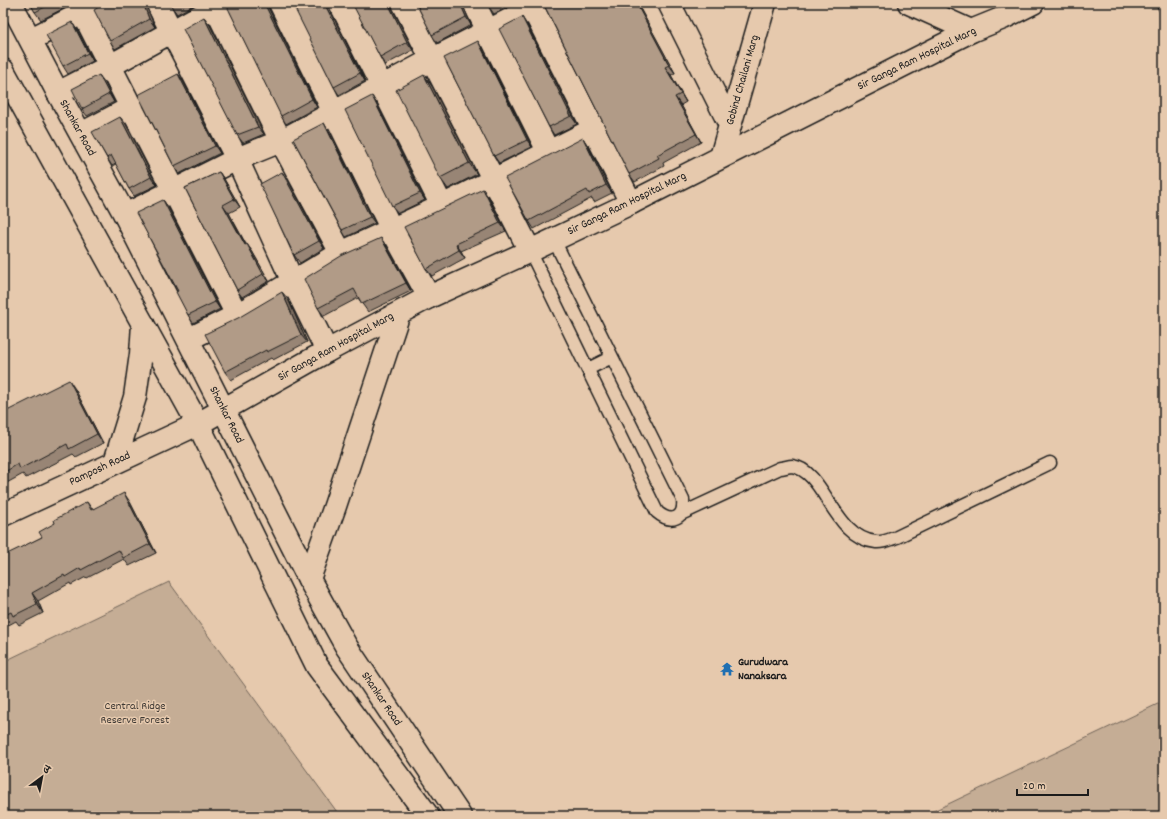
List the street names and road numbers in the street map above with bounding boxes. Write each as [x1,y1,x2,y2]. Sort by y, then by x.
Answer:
street label: Sir Ganga Ram Hospital Marg [855,23,979,95]
street label: Gobind Chailani Marg [722,33,764,127]
street label: Shankar Road [54,97,100,159]
street label: Sir Ganga Ram Hospital Marg [565,168,689,240]
street label: Sir Ganga Ram Hospital Marg [275,308,397,386]
street label: Shankar Road [204,383,248,447]
street label: Pamposh Road [67,447,133,491]
street label: Shankar Road [357,668,405,730]

